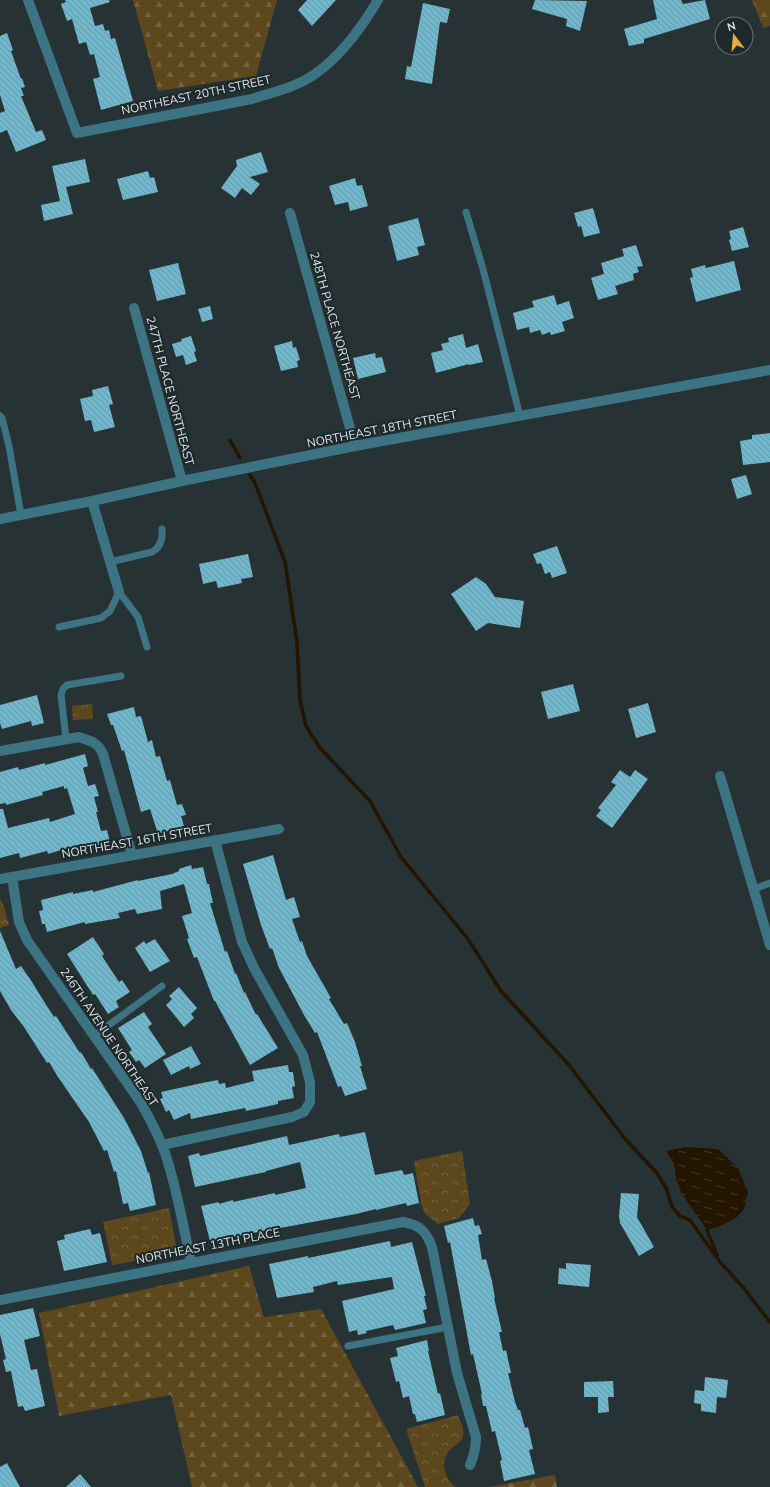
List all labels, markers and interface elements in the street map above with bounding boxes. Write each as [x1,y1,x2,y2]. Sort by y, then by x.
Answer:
north arrow [714,16,754,56]
text: N [725,19,737,35]
street label: NORTHEAST 20TH STREET [120,71,273,119]
street label: 248TH PLACE NORTHEAST [306,250,364,403]
street label: 247TH PLACE NORTHEAST [142,315,198,468]
street label: NORTHEAST 18TH STREET [306,406,459,451]
street label: NORTHEAST 16TH STREET [60,820,214,862]
street label: 246TH AVENUE NORTHEAST [56,964,162,1110]
street label: NORTHEAST 13TH PLACE [135,1224,281,1268]

